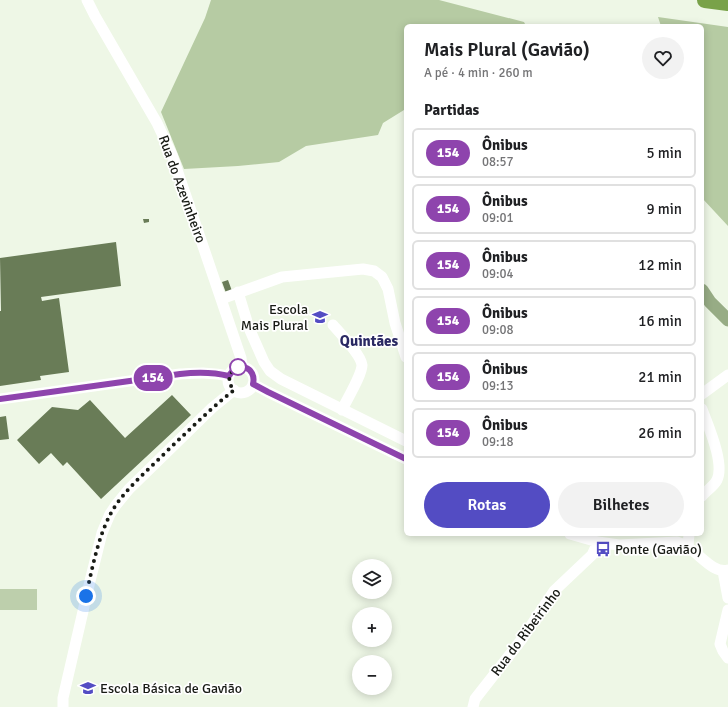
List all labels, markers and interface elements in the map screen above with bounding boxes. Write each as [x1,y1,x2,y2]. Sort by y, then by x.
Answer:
button: heart [642,37,684,79]
text: Mais Plural (Gavião) [424,38,590,62]
text: A pé · 4 min · 260 m [424,65,533,81]
text: Partidas [424,101,479,119]
street label: Rua do Azevinheiro [155,133,209,245]
text: Ônibus [482,136,528,154]
text: 154 [437,144,459,161]
text: 5 min [646,144,682,162]
text: 08:57 [482,154,514,170]
text: Ônibus [482,192,528,210]
text: 154 [437,200,459,217]
text: 9 min [646,200,682,218]
text: 09:01 [482,210,514,226]
text: Ônibus [482,248,528,266]
text: 154 [437,256,459,273]
text: 12 min [638,256,682,274]
text: 09:04 [482,266,514,282]
place label: Escola Mais Plural [241,301,308,334]
text: Ônibus [482,304,528,322]
school or university icon: Escola Mais Plural [311,308,329,326]
text: 154 [437,312,459,329]
text: 16 min [638,312,682,330]
text: 09:08 [482,322,514,338]
district label: Quintães [340,332,398,350]
unlabelled marker [229,358,247,376]
text: Ônibus [482,360,528,378]
line badge: 154 [130,365,176,391]
text: 154 [437,368,459,385]
text: 21 min [638,368,682,386]
text: 154 [142,369,164,386]
text: 09:13 [482,378,514,394]
text: Ônibus [482,416,528,434]
text: 154 [437,424,459,441]
text: 26 min [638,424,682,442]
text: 09:18 [482,434,514,450]
button: Rotas [424,482,550,528]
button: Bilhetes [558,482,684,528]
bus stop icon: Ponte (Gavião) [594,540,612,558]
place label: Ponte (Gavião) [615,541,702,558]
map controls [352,559,392,695]
button: layers [352,559,392,599]
street label: Rua do Ribeirinho [487,585,565,679]
your location [76,586,96,606]
button: + [352,607,392,647]
button: − [352,655,392,695]
school or university icon: Escola Básica de Gavião [79,679,97,697]
place label: Escola Básica de Gavião [100,680,242,697]

